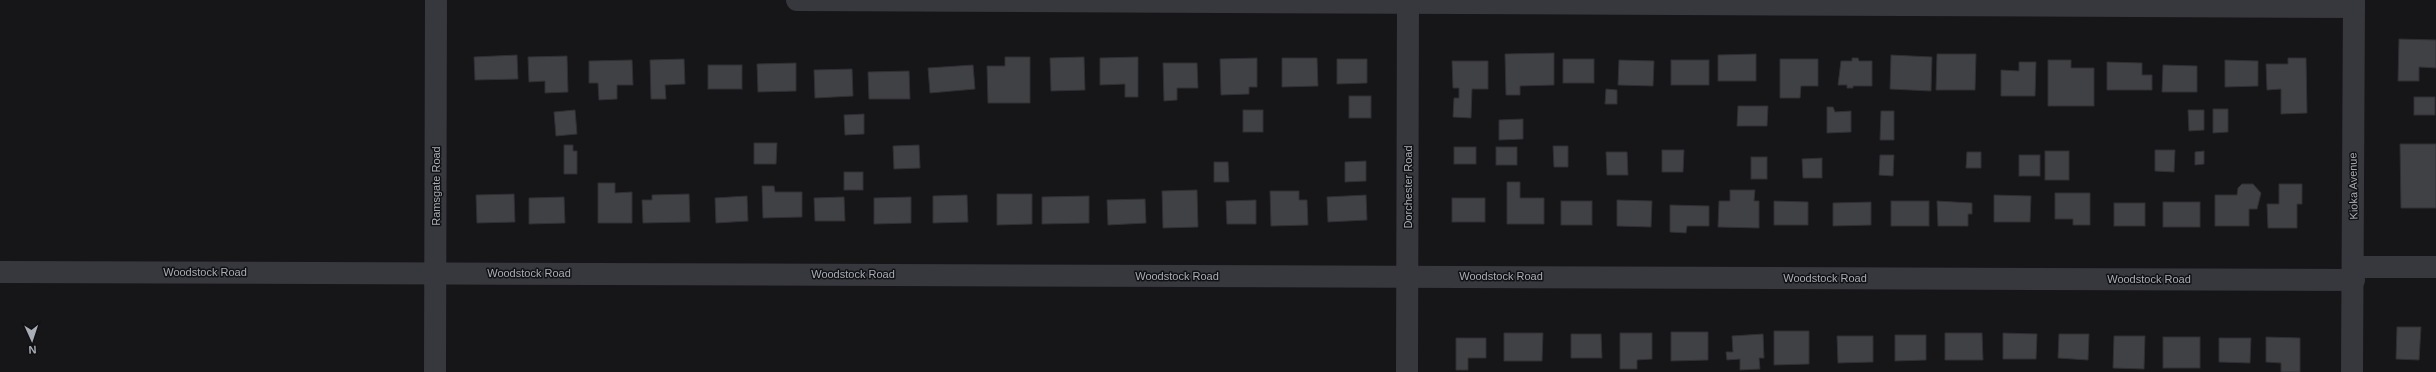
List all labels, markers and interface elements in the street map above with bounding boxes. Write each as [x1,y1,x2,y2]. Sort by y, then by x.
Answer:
street label: Dorchester Road [1402,145,1414,229]
street label: Ramsgate Road [430,146,442,226]
street label: Kioka Avenue [2346,152,2360,220]
street label: Woodstock Road [163,266,247,278]
street label: Woodstock Road [487,267,571,279]
street label: Woodstock Road [811,268,895,280]
street label: Woodstock Road [1135,270,1219,282]
street label: Woodstock Road [1459,270,1543,282]
street label: Woodstock Road [1783,272,1867,284]
street label: Woodstock Road [2107,273,2191,285]
north arrow [12,320,52,360]
text: N [28,344,37,356]

